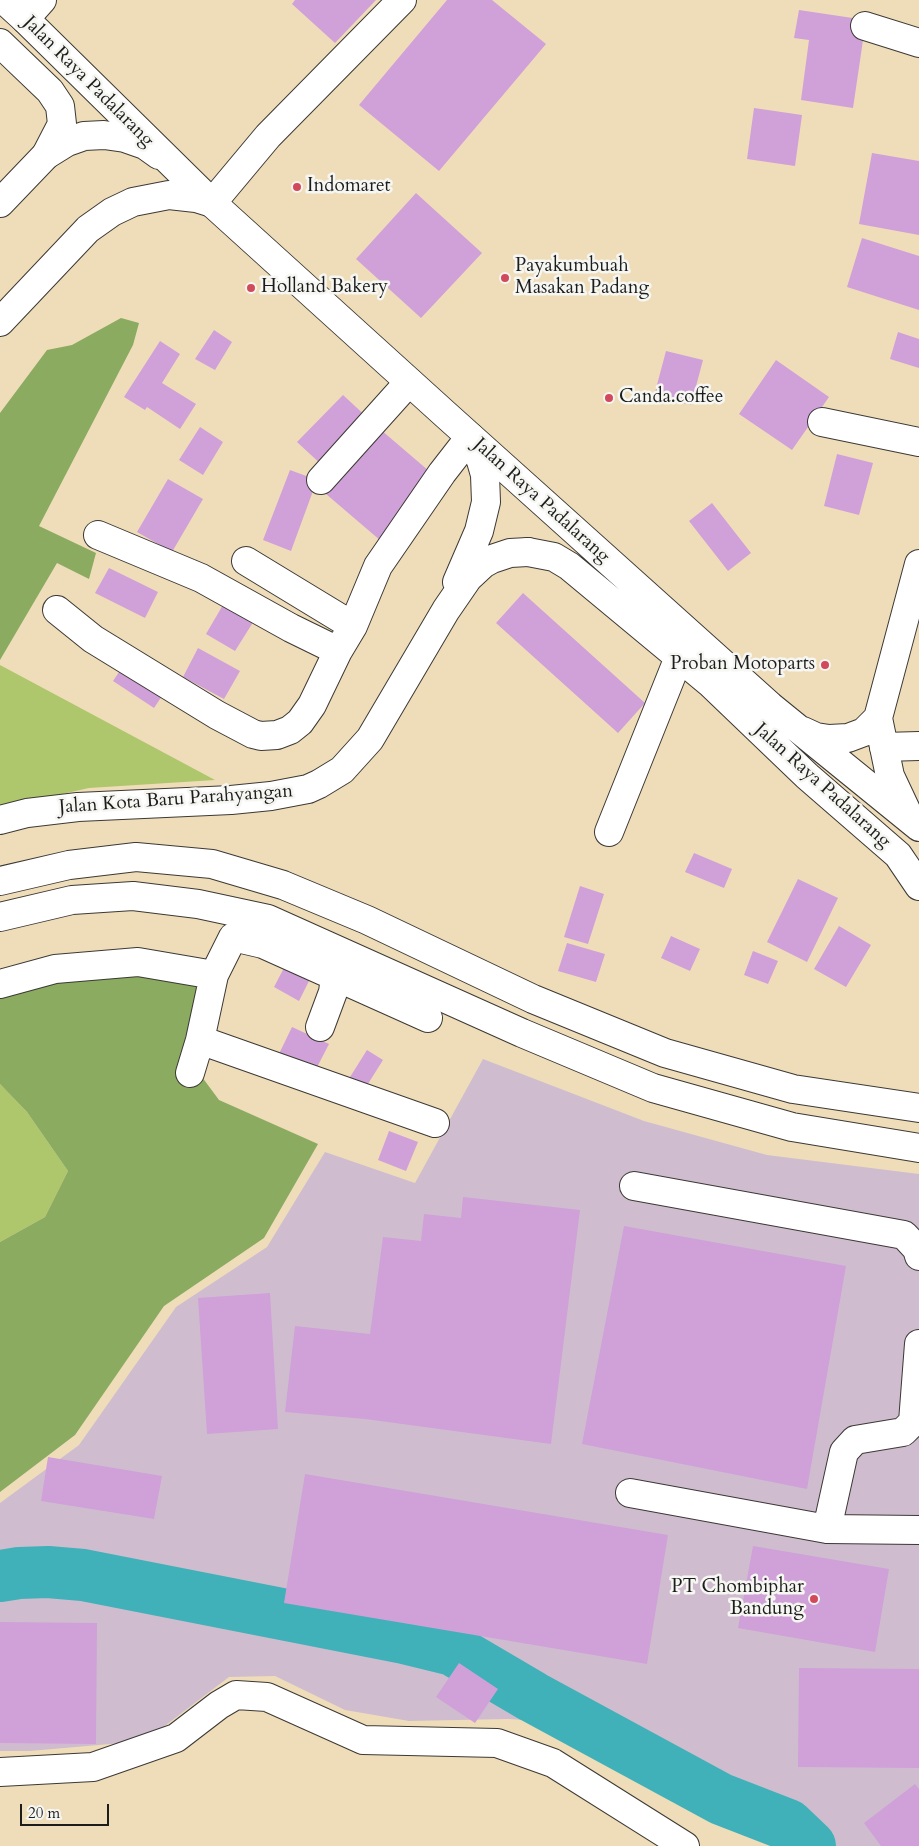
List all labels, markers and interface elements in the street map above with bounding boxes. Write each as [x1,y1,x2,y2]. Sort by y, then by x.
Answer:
street label: Jalan Raya Padalarang [18,12,158,152]
place label: Indomaret [307,176,391,198]
marker: Indomaret [291,181,303,193]
place label: Payakumbuah Masakan Padang [515,256,649,300]
marker: Payakumbuah Masakan Padang [499,272,511,284]
place label: Holland Bakery [261,277,388,299]
marker: Holland Bakery [245,282,257,294]
place label: Canda.coffee [619,387,723,409]
marker: Canda.coffee [603,392,615,404]
street label: Jalan Raya Padalarang [468,434,614,568]
place label: Proban Motoparts [670,654,815,676]
marker: Proban Motoparts [819,659,831,671]
street label: Jalan Raya Padalarang [749,719,895,853]
street label: Jalan Kota Baru Parahyangan [58,780,294,820]
place label: PT Chombiphar Bandung [671,1577,804,1621]
marker: PT Chombiphar Bandung [808,1593,820,1605]
scale bar [22,1794,111,1826]
text: 20 m [28,1803,60,1823]

